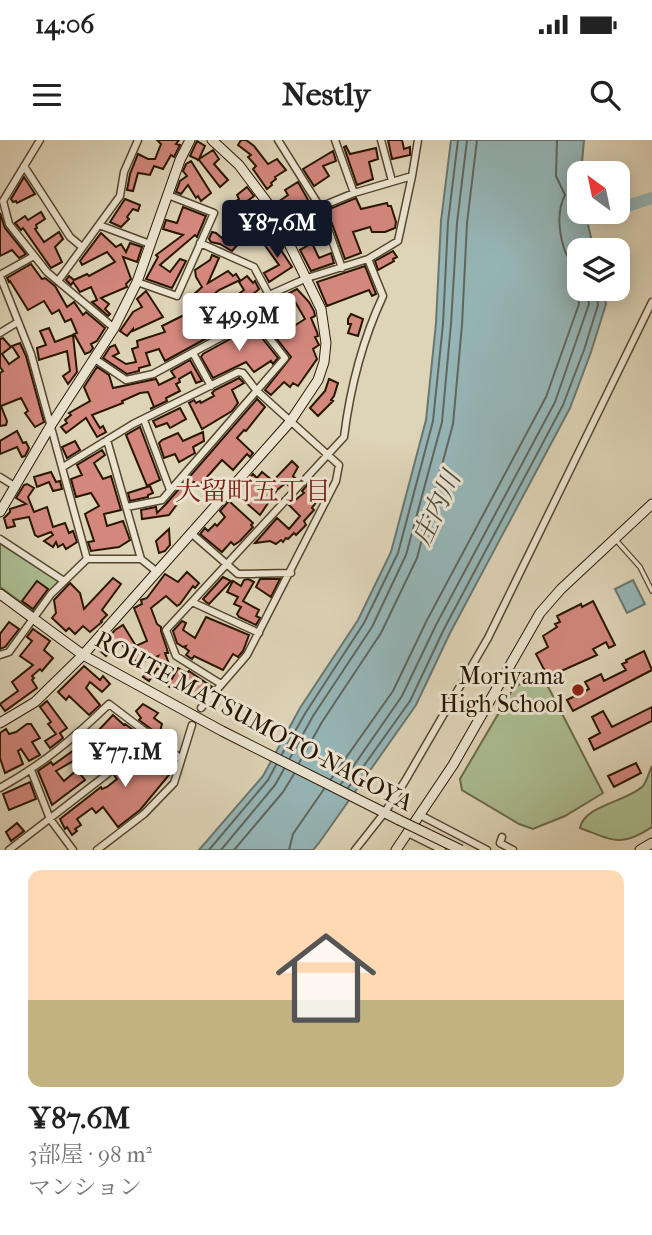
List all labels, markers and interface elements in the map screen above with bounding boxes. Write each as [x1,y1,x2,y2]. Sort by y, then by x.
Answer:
text: 14:06 [35,9,94,40]
icon: menu [28,76,66,114]
text: Nestly [282,76,370,113]
icon: search [586,76,624,114]
north arrow [567,161,630,224]
map controls [567,161,630,301]
pin: ¥87.6M [220,200,334,260]
text: ¥87.6M [238,209,316,236]
button: layers [567,238,630,301]
pin: ¥49.9M [182,294,296,353]
text: ¥49.9M [199,302,279,329]
water label: 庄内川 [406,464,468,550]
district label: 大留町五丁目 [175,476,331,507]
street label: ROUTE MATSUMOTO-NAGOYA [90,625,418,817]
place label: Moriyama High School [440,662,565,718]
marker: Moriyama High School [570,682,586,698]
pin: ¥77.1M [68,730,182,789]
text: ¥77.1M [88,738,162,765]
icon: home [263,915,389,1041]
text: ¥87.6M [28,1101,130,1136]
text: 3部屋 · 98 m² [28,1141,152,1168]
text: マンション [28,1174,142,1201]

